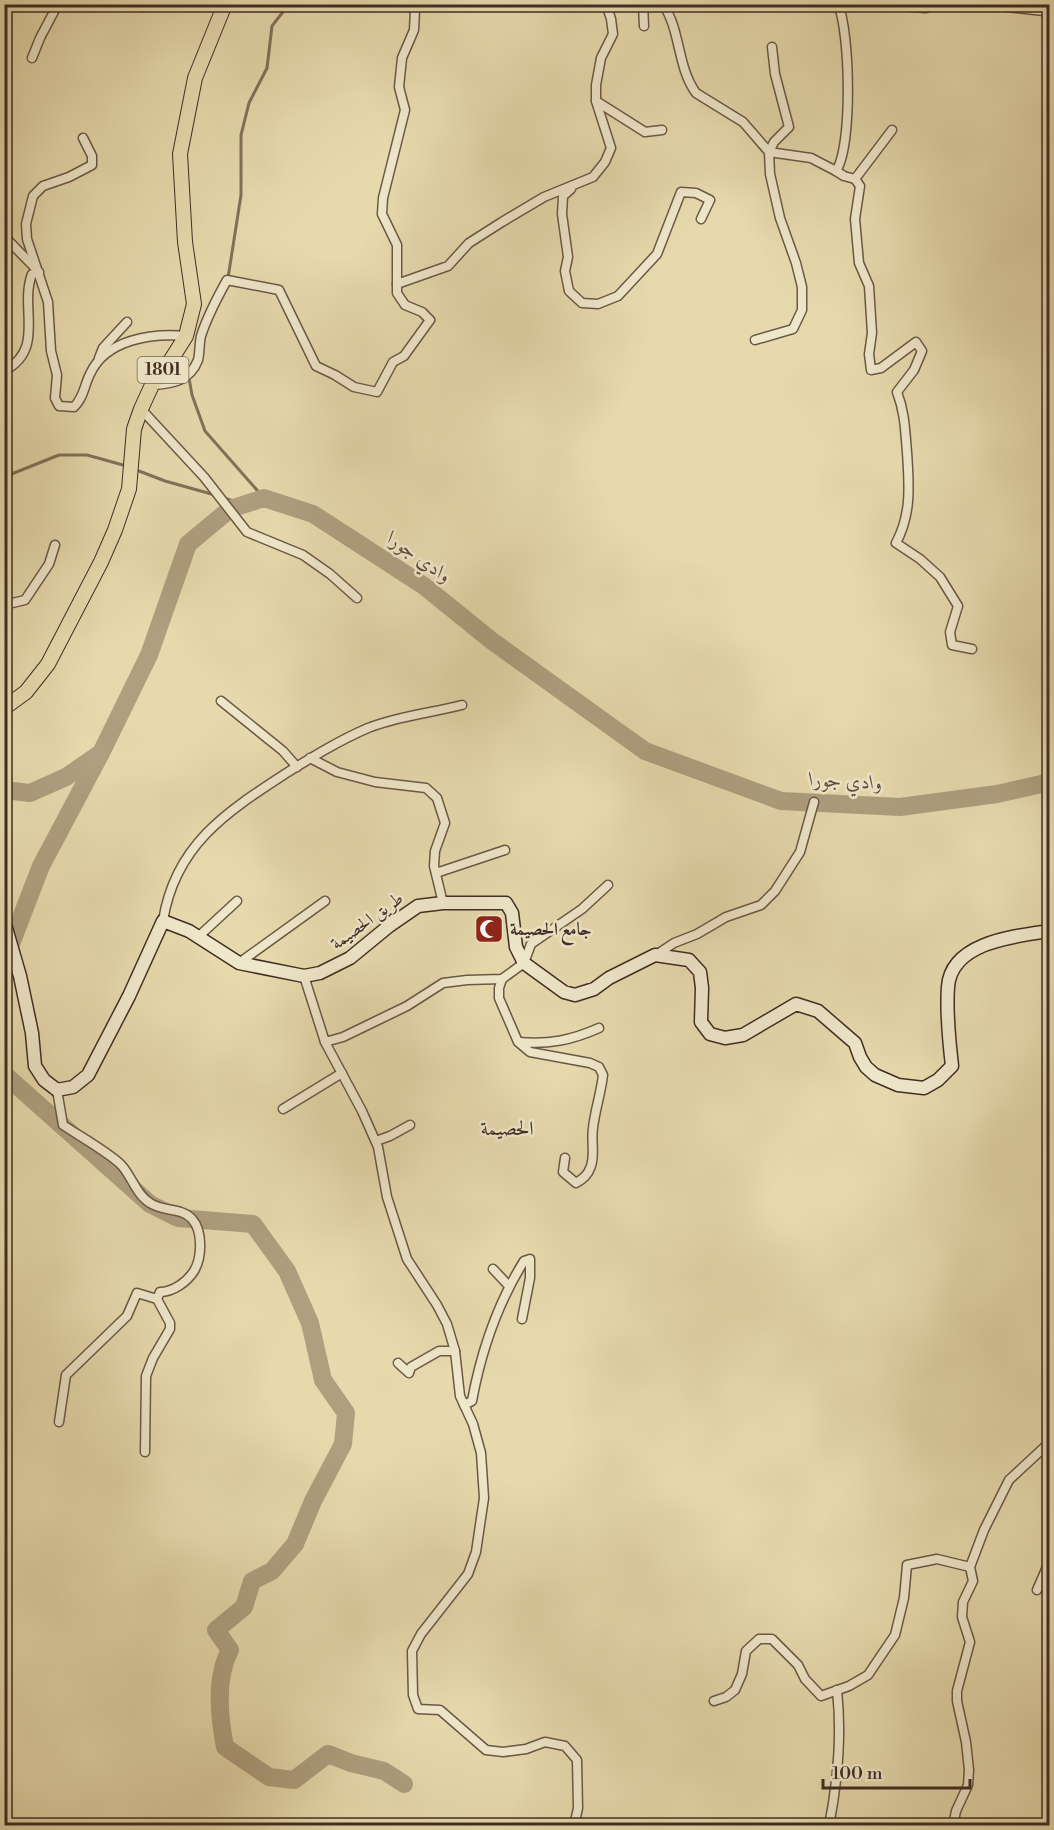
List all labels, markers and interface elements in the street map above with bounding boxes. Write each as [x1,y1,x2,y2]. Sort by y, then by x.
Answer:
road number: 1801 [138,357,188,383]
water label: وادي جورا [380,526,456,591]
water label: وادي جورا [808,768,883,798]
street label: طريق الحصيمة [326,887,408,955]
mosque icon: جامع الحصيمة [473,913,505,945]
place label: جامع الحصيمة [510,918,592,946]
district label: الحصيمة [480,1117,534,1142]
scale bar [823,1752,970,1790]
text: 100 m [832,1762,883,1785]

